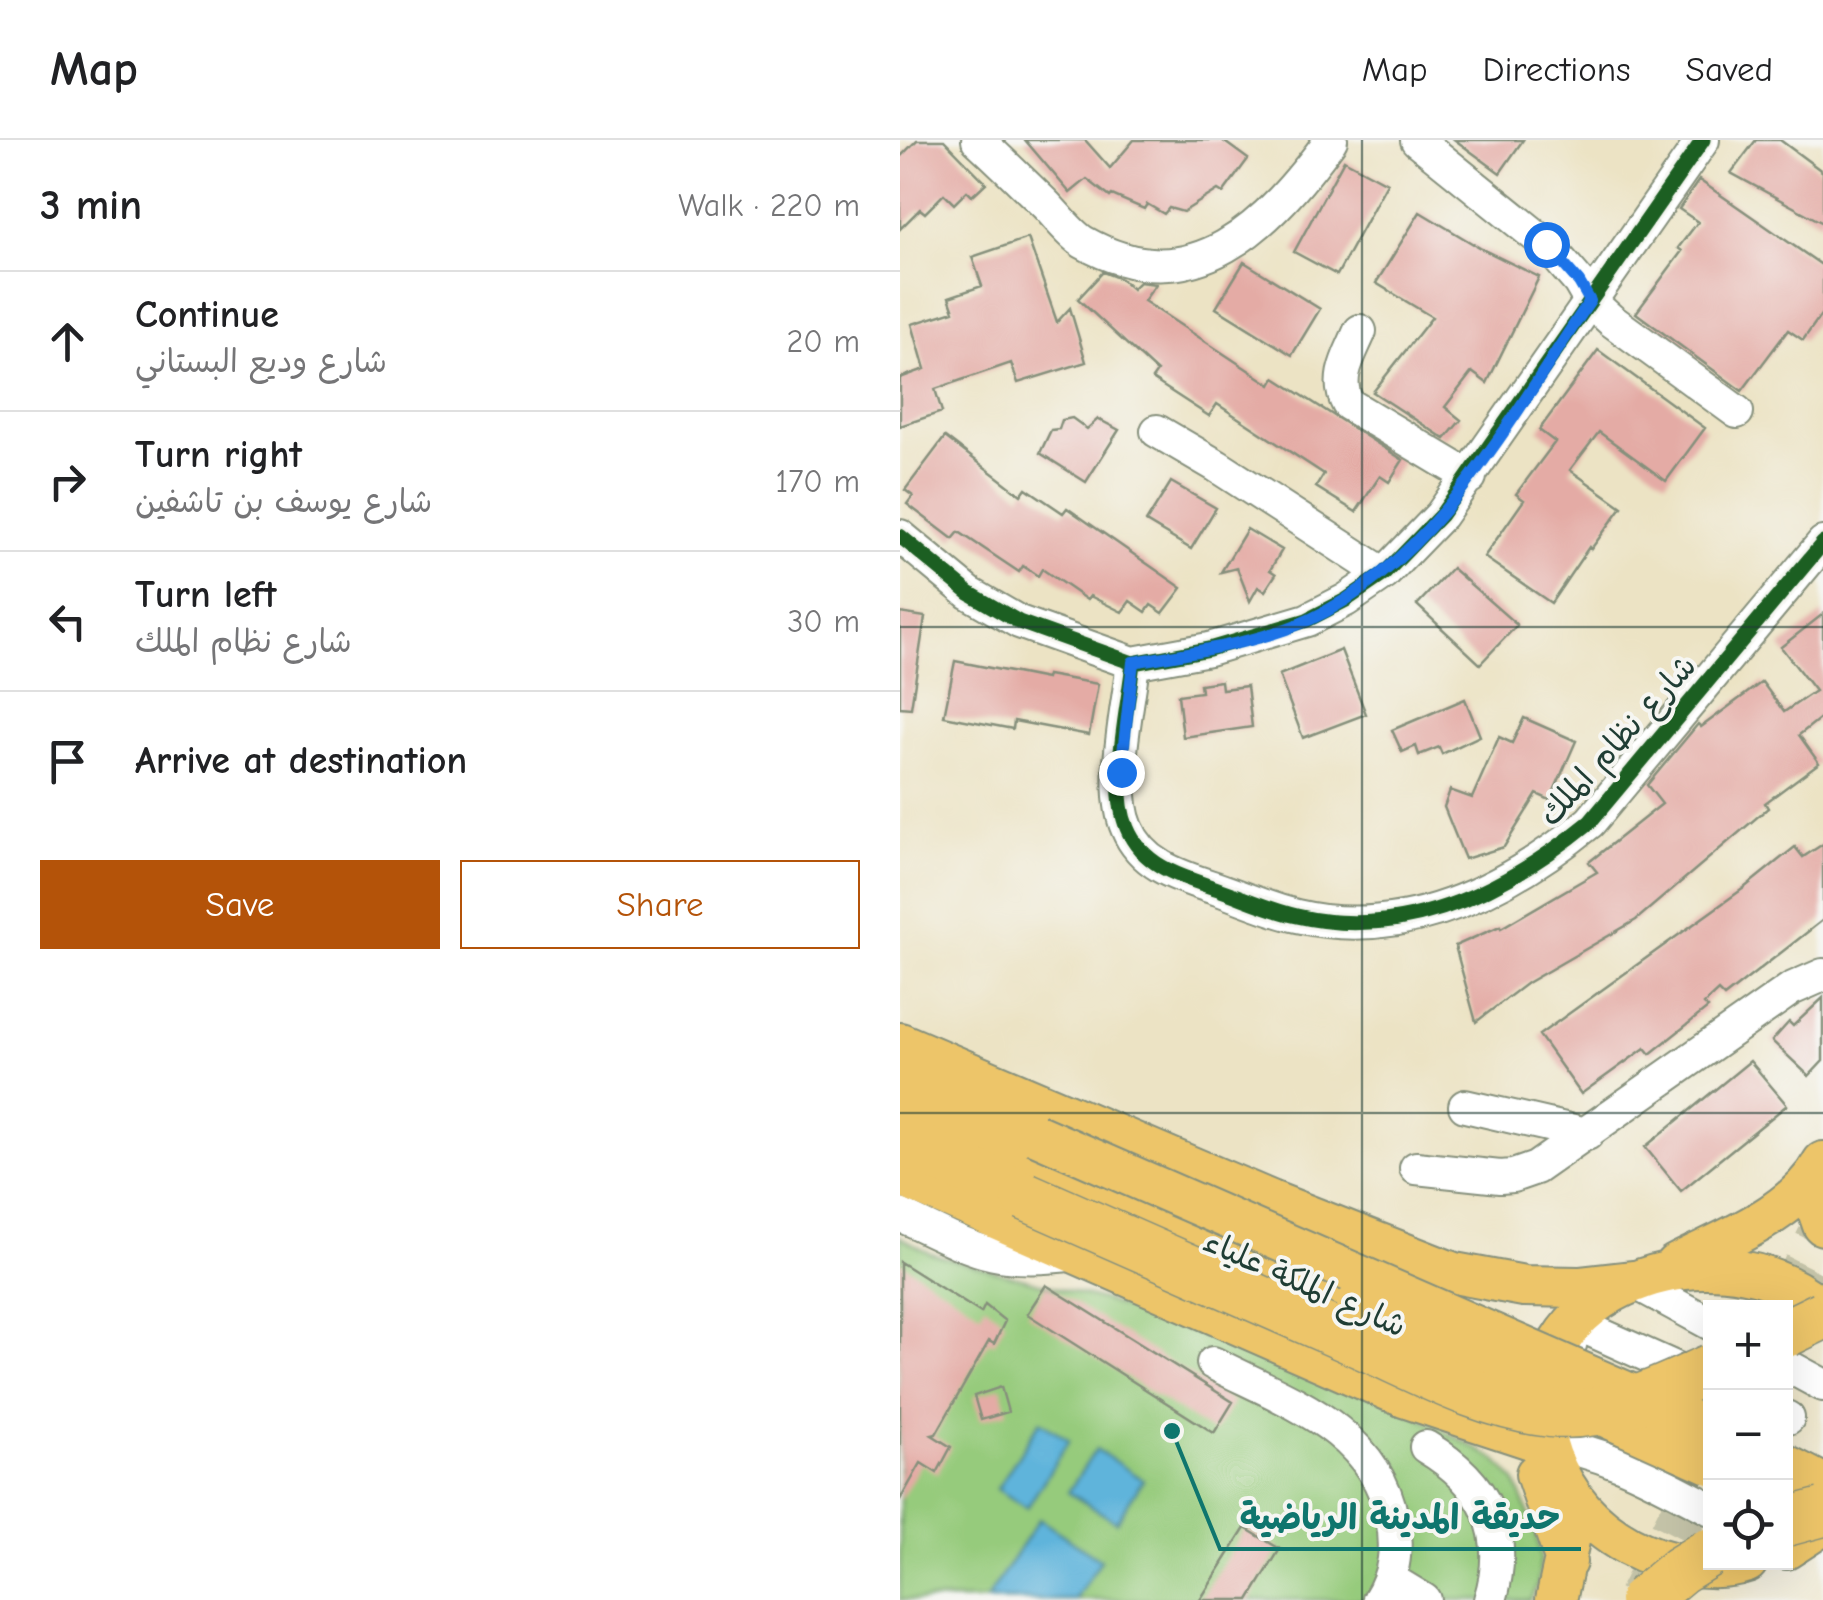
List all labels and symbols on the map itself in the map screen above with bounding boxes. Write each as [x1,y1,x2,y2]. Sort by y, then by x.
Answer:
route start [1524,222,1570,268]
street label: شارع نظام الملك [1531,647,1707,837]
route end [1099,750,1145,796]
street label: شارع الملكة علياء [1196,1222,1412,1348]
callout: حديقة المدينة الرياضية [1220,1484,1581,1549]
text: حديقة المدينة الرياضية [1240,1497,1560,1538]

